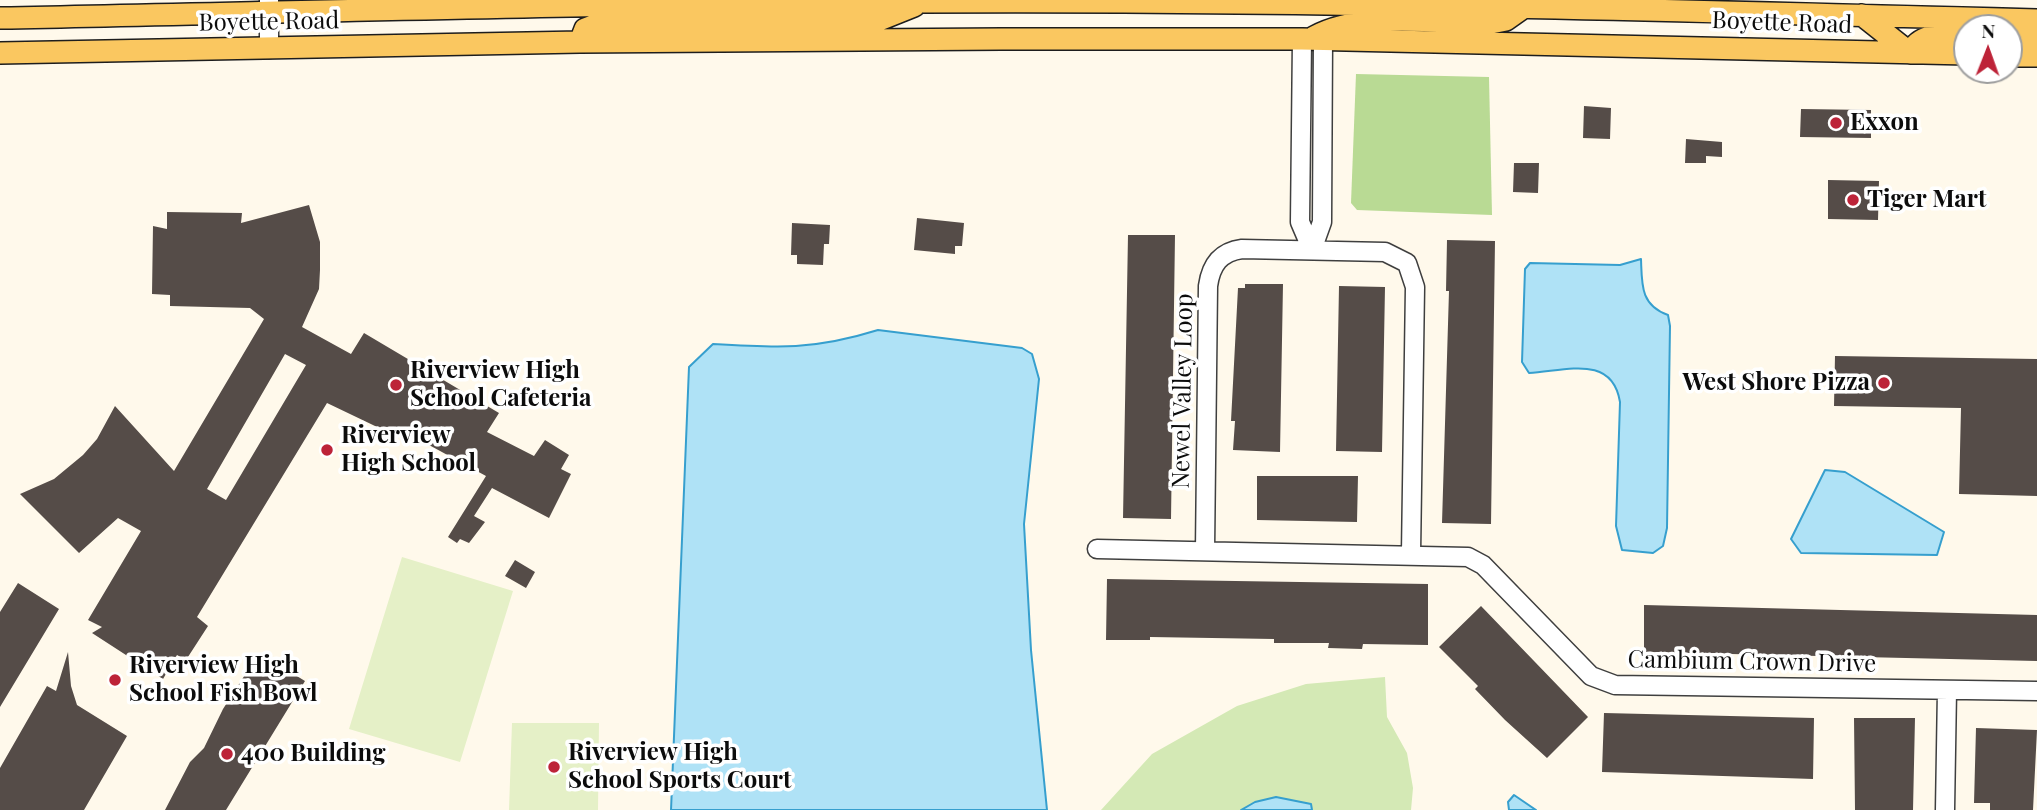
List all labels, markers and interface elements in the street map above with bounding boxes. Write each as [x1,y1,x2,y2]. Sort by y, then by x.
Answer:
street label: Boyette Road [198,6,340,38]
street label: Boyette Road [1711,6,1853,40]
north arrow [1953,14,2023,84]
text: N [1981,17,1995,43]
place label: Exxon [1850,109,1919,137]
marker: Exxon [1828,115,1844,131]
place label: Tiger Mart [1867,186,1986,214]
marker: Tiger Mart [1845,192,1861,208]
street label: Newel Valley Loop [1167,293,1199,489]
place label: Riverview High School Cafeteria [410,357,591,413]
place label: West Shore Pizza [1682,369,1870,397]
marker: West Shore Pizza [1876,375,1892,391]
marker: Riverview High School Cafeteria [388,377,404,393]
place label: Riverview High School [341,422,476,478]
marker: Riverview High School [319,442,335,458]
street label: Cambium Crown Drive [1627,645,1877,679]
place label: Riverview High School Fish Bowl [129,652,318,708]
marker: Riverview High School Fish Bowl [107,672,123,688]
place label: Riverview High School Sports Court [568,739,791,795]
place label: 400 Building [241,740,385,768]
marker: 400 Building [219,746,235,762]
marker: Riverview High School Sports Court [546,759,562,775]

